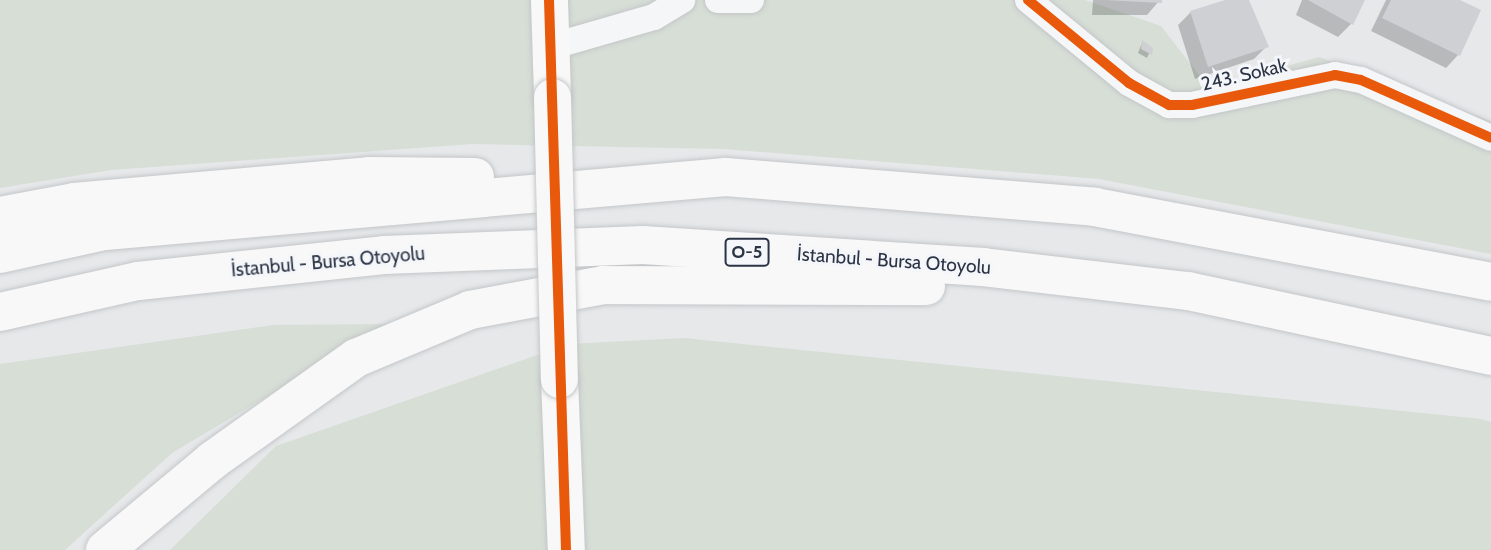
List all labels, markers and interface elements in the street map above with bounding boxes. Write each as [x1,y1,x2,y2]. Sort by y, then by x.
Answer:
street label: 243. Sokak [1199,54,1289,96]
road number: O-5 [724,238,770,266]
street label: İstanbul - Bursa Otoyolu [230,242,426,282]
street label: İstanbul - Bursa Otoyolu [796,243,992,279]

